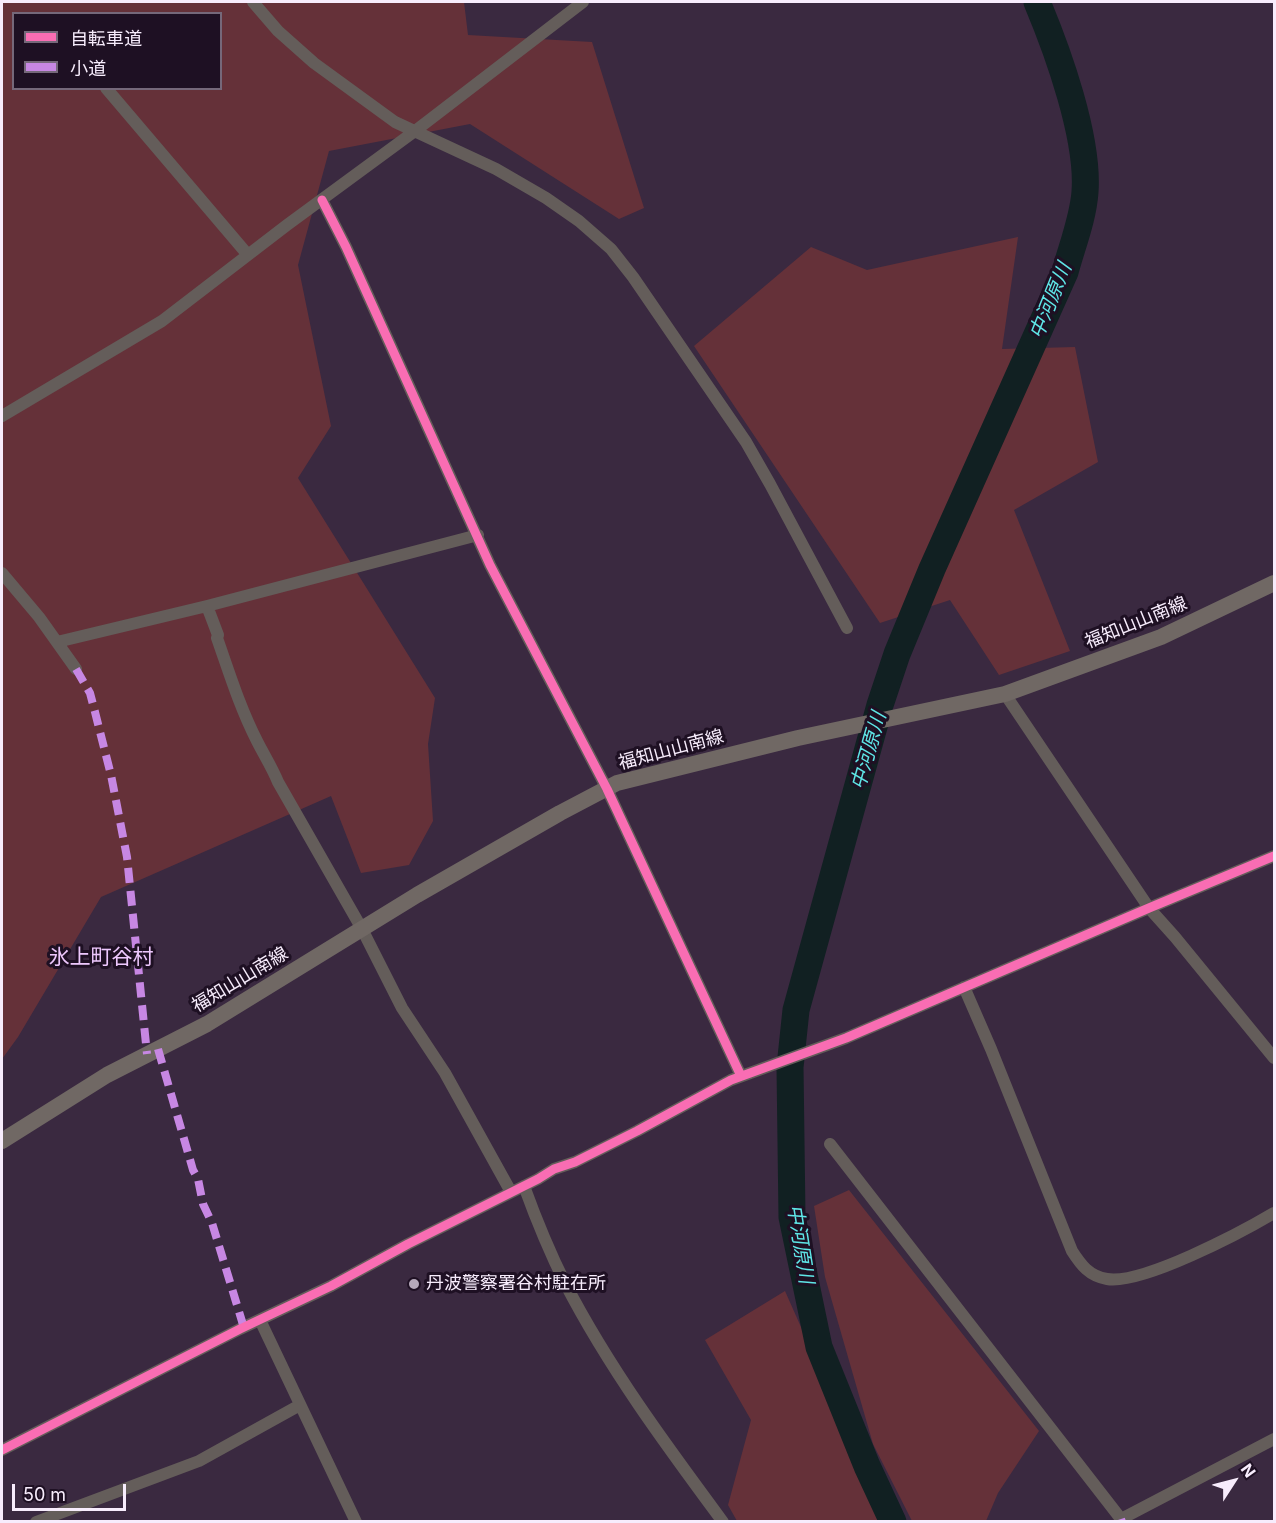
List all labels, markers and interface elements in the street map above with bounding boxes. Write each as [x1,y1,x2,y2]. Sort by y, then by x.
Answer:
legend [12,12,222,90]
text: 自転車道 [70,28,142,49]
text: 小道 [70,58,106,79]
water label: 中河原川 [1025,259,1077,343]
street label: 福知山山南線 [1082,593,1190,653]
water label: 中河原川 [846,709,892,793]
street label: 福知山山南線 [616,726,726,774]
street label: 福知山山南線 [188,943,292,1017]
district label: 氷上町谷村 [49,945,153,971]
water label: 中河原川 [782,1203,818,1285]
place label: 丹波警察署谷村駐在所 [426,1273,606,1295]
marker: 丹波警察署谷村駐在所 [407,1277,421,1291]
north arrow [1204,1451,1264,1511]
text: N [1237,1460,1260,1481]
scale bar [15,1472,129,1510]
text: 50 m [23,1484,66,1505]

